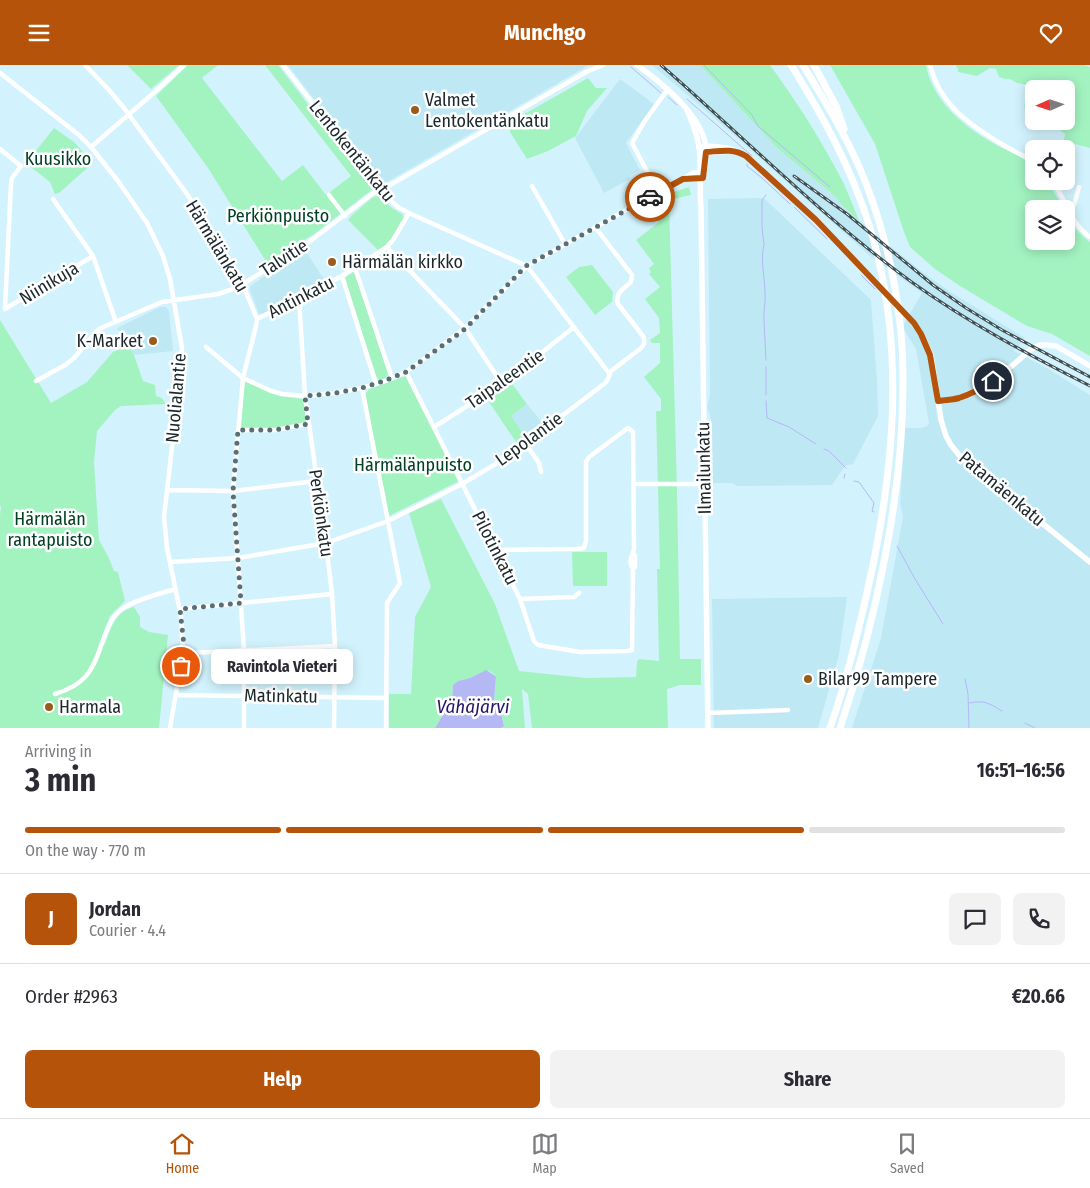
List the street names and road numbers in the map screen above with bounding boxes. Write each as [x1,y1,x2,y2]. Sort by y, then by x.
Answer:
street label: Lentokentänkatu [304,96,400,206]
street label: Härmälänkatu [181,196,253,296]
street label: Talvitie [256,234,312,282]
street label: Niinikuja [15,257,83,309]
street label: Antinkatu [264,271,338,323]
street label: Taipaleentie [462,344,548,414]
street label: Nuolialantie [161,352,191,444]
street label: Lepolantie [491,407,567,471]
street label: Ilmailunkatu [692,422,716,514]
street label: Patamäenkatu [955,447,1049,531]
street label: Perkiönkatu [304,468,338,558]
street label: Pilotinkatu [467,507,523,589]
street label: Matinkatu [244,684,318,708]

